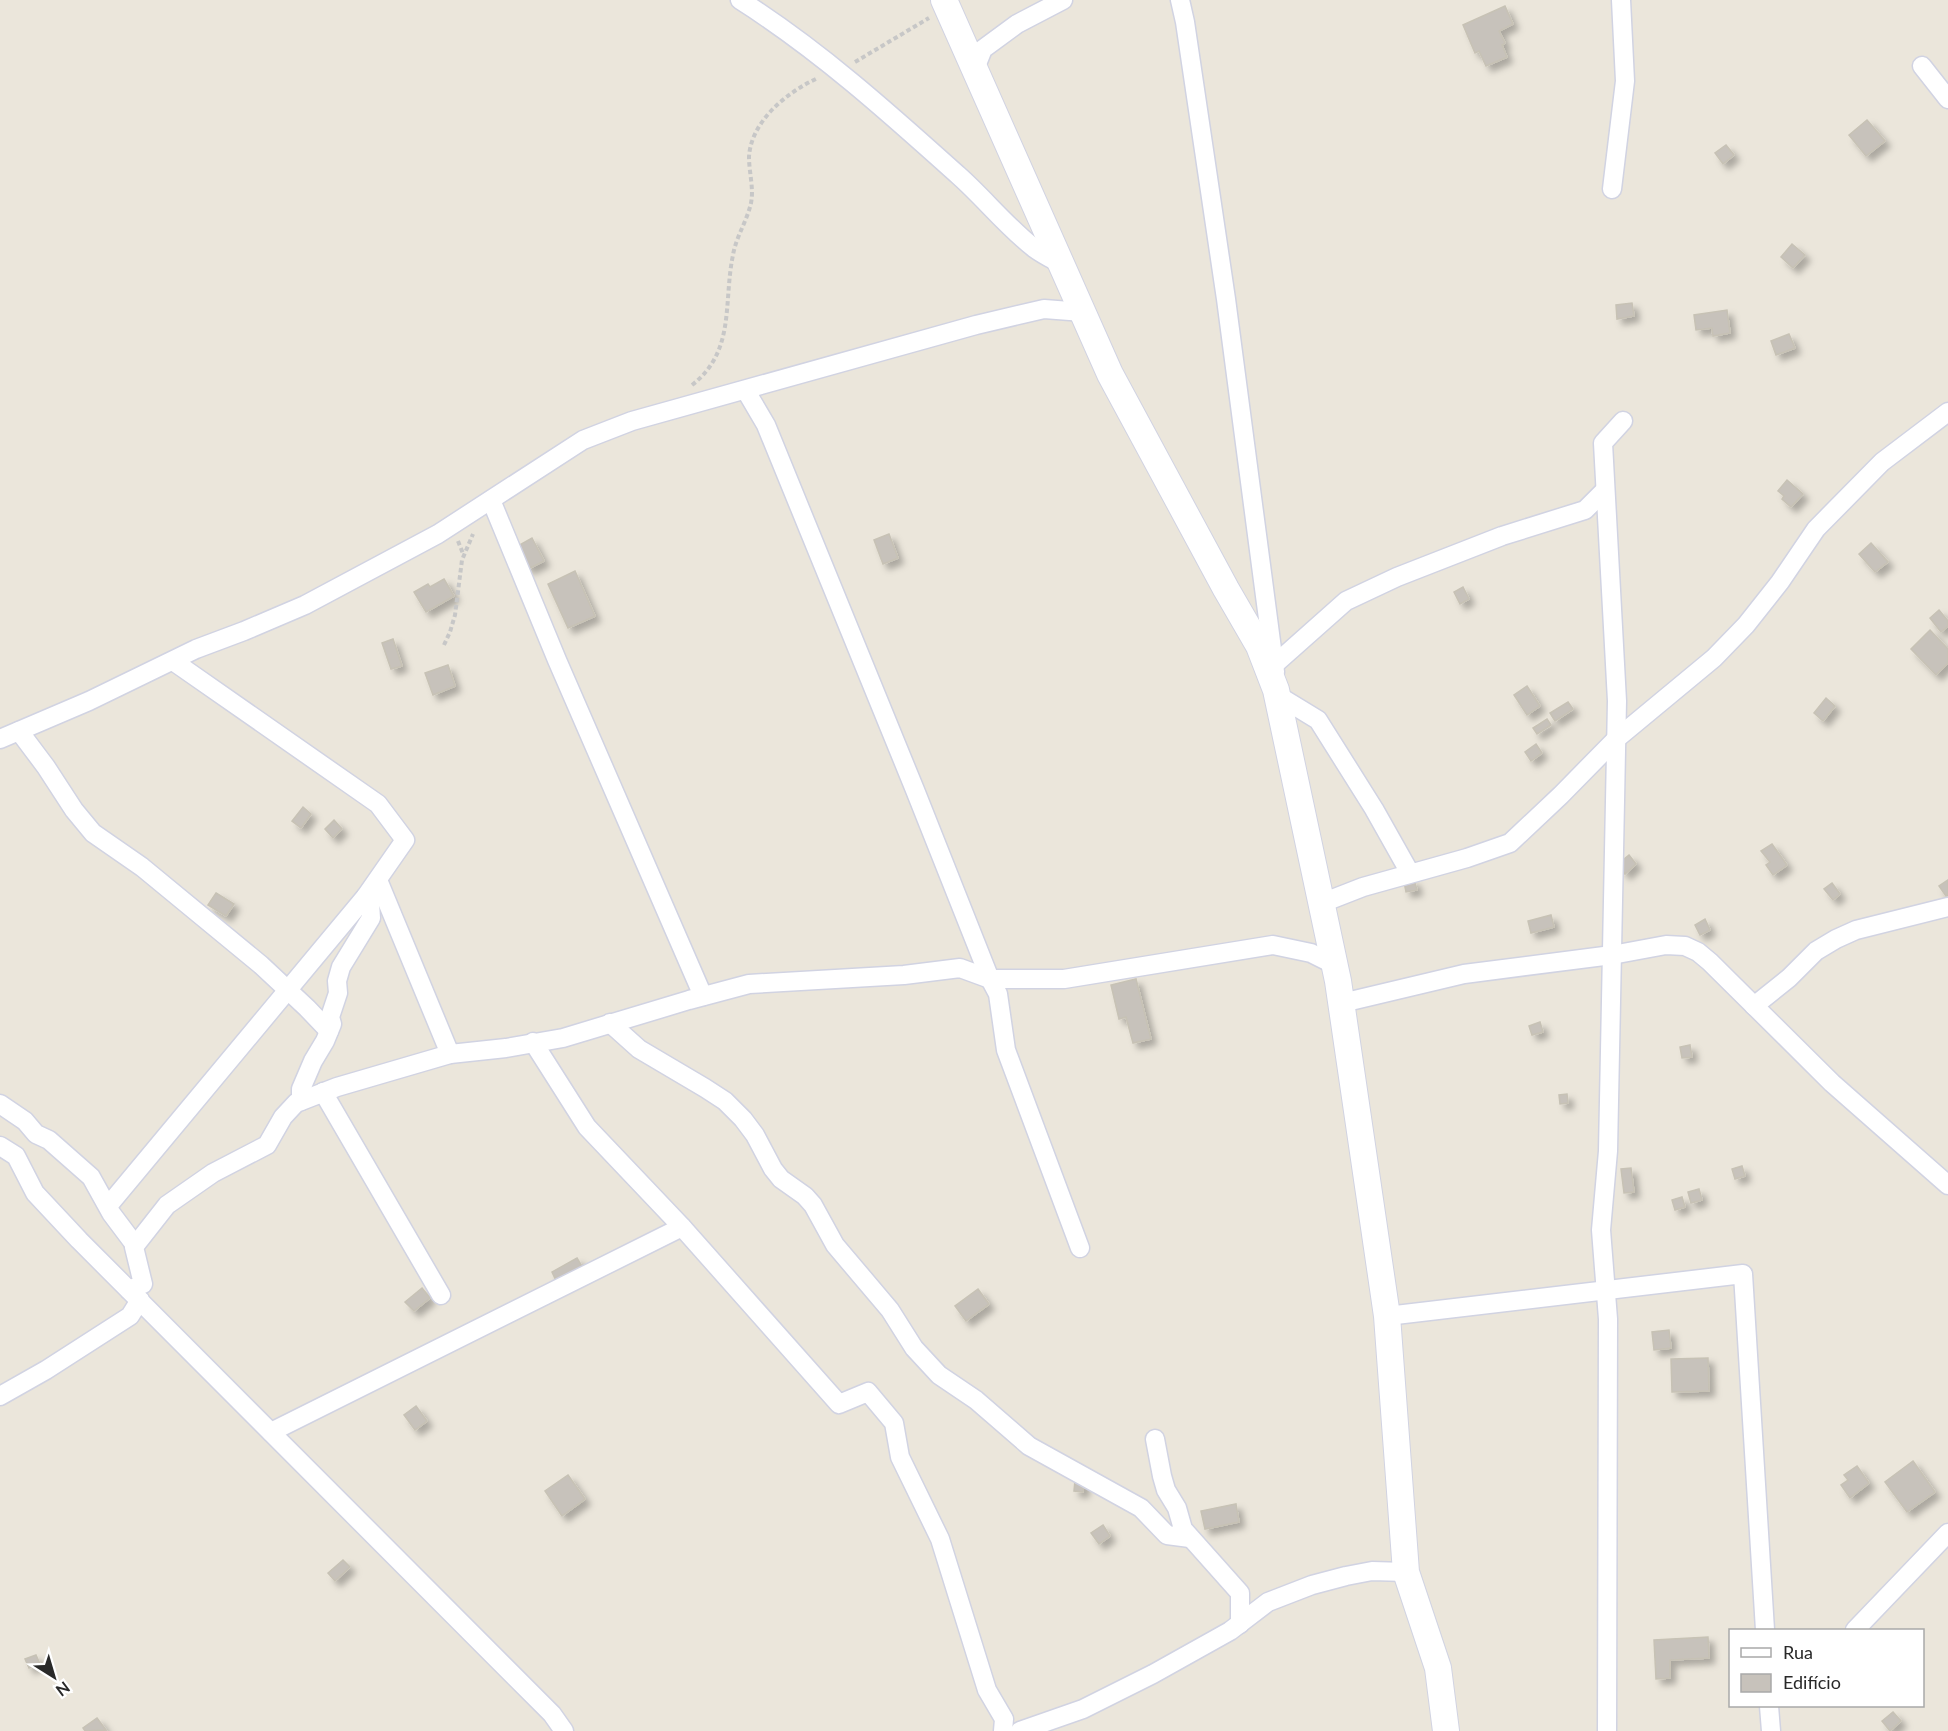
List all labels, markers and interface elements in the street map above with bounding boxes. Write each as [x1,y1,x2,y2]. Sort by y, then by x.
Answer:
legend [1729,1629,1924,1707]
text: Rua [1783,1641,1813,1663]
north arrow [24,1647,84,1707]
text: Edifício [1783,1671,1841,1693]
text: N [53,1678,74,1701]

